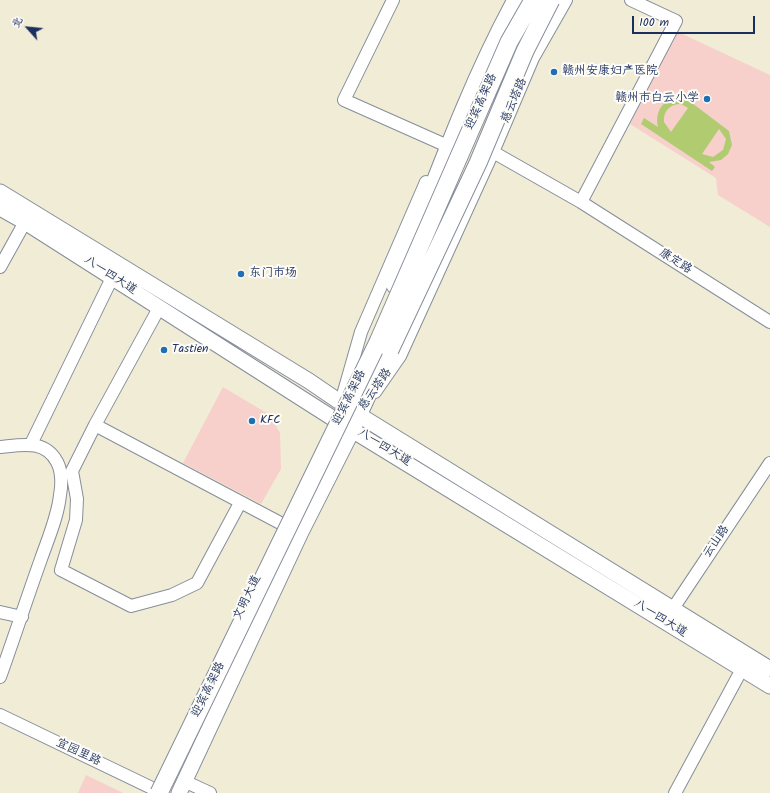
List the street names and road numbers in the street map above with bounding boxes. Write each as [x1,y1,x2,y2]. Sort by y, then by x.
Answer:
street label: 迎宾高架路 [463,72,501,132]
street label: 慈云塔路 [499,76,531,126]
street label: 康定路 [656,246,694,278]
street label: 八一四大道 [81,254,139,298]
street label: 慈云塔路 [356,366,396,414]
street label: 迎宾高架路 [330,368,370,428]
street label: 八一四大道 [355,426,413,470]
street label: 云山路 [701,523,733,561]
street label: 文明大道 [231,573,265,623]
street label: 八一四大道 [631,597,689,641]
street label: 迎宾高架路 [189,660,229,720]
street label: 宜园里路 [53,736,103,770]

